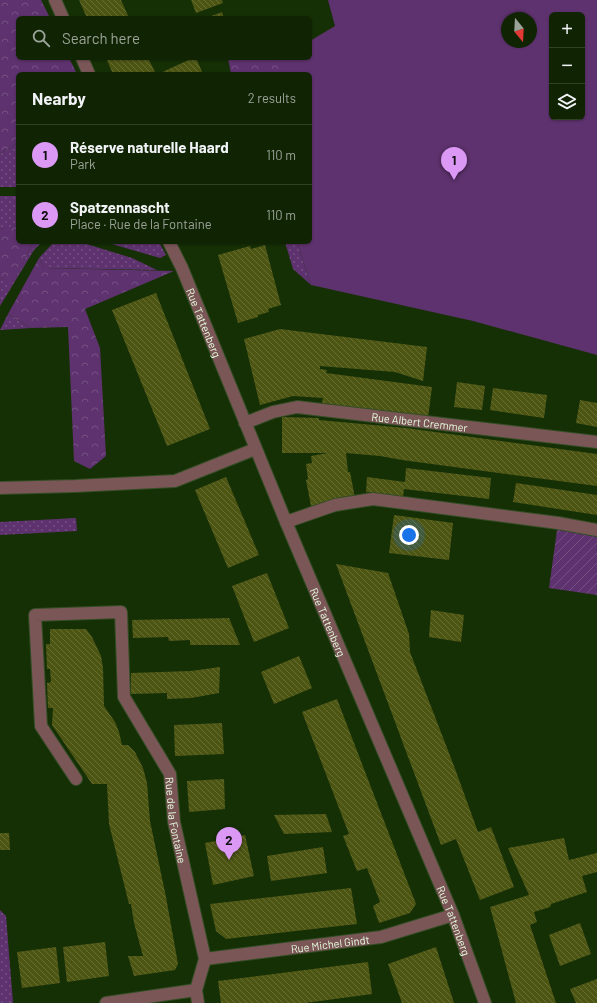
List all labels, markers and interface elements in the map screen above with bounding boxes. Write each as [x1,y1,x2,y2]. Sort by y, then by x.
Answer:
north arrow [501,12,537,48]
map controls [549,12,585,120]
button: + [549,12,585,48]
search box [16,16,312,60]
icon: search [30,27,52,49]
text: Search here [62,29,140,47]
button: − [549,48,585,84]
button: layers [549,84,585,120]
text: Nearby [32,88,86,108]
text: 2 results [248,90,296,106]
text: Réserve naturelle Haard [70,138,229,156]
text: 1 [43,147,47,163]
text: 110 m [266,147,296,163]
pin: 1 [441,147,467,180]
text: Park [70,156,96,172]
text: Spatzennascht [70,198,170,216]
text: 2 [41,207,49,223]
text: 110 m [266,207,296,223]
text: Place · Rue de la Fontaine [70,216,212,232]
street label: Rue Tattenberg [184,286,224,359]
street label: Rue Albert Cremmer [371,409,468,433]
your location [399,525,419,545]
street label: Rue Tattenberg [308,585,349,658]
street label: Rue de la Fontaine [164,776,190,864]
pin: 2 [216,827,242,860]
street label: Rue Tattenberg [435,884,474,957]
street label: Rue Michel Gindt [290,932,370,955]

